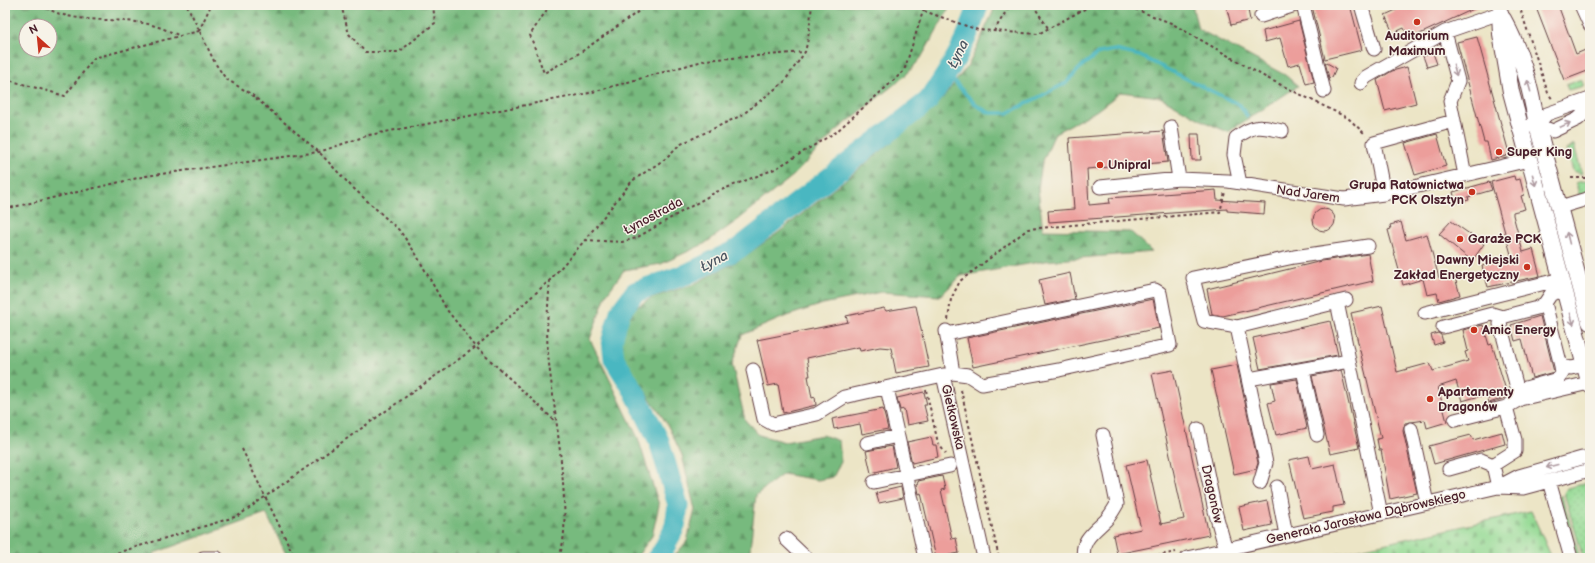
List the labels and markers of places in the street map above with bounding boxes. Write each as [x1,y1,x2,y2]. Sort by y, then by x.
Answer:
marker: Auditorium Maximum [1412,17,1422,27]
place label: Auditorium Maximum [1384,28,1449,59]
place label: Super King [1507,144,1572,160]
marker: Super King [1494,147,1504,157]
place label: Unipral [1108,157,1151,173]
marker: Unipral [1095,160,1105,170]
place label: Grupa Ratownictwa PCK Olsztyn [1349,177,1464,208]
marker: Grupa Ratownictwa PCK Olsztyn [1467,187,1477,197]
place label: Garaże PCK [1468,231,1541,247]
marker: Garaże PCK [1455,234,1465,244]
place label: Dawny Miejski Zakład Energetyczny [1394,252,1519,283]
marker: Dawny Miejski Zakład Energetyczny [1522,262,1532,272]
place label: Amic Energy [1481,322,1556,338]
marker: Amic Energy [1469,325,1479,335]
place label: Apartamenty Dragonów [1437,384,1514,415]
marker: Apartamenty Dragonów [1425,394,1435,404]

